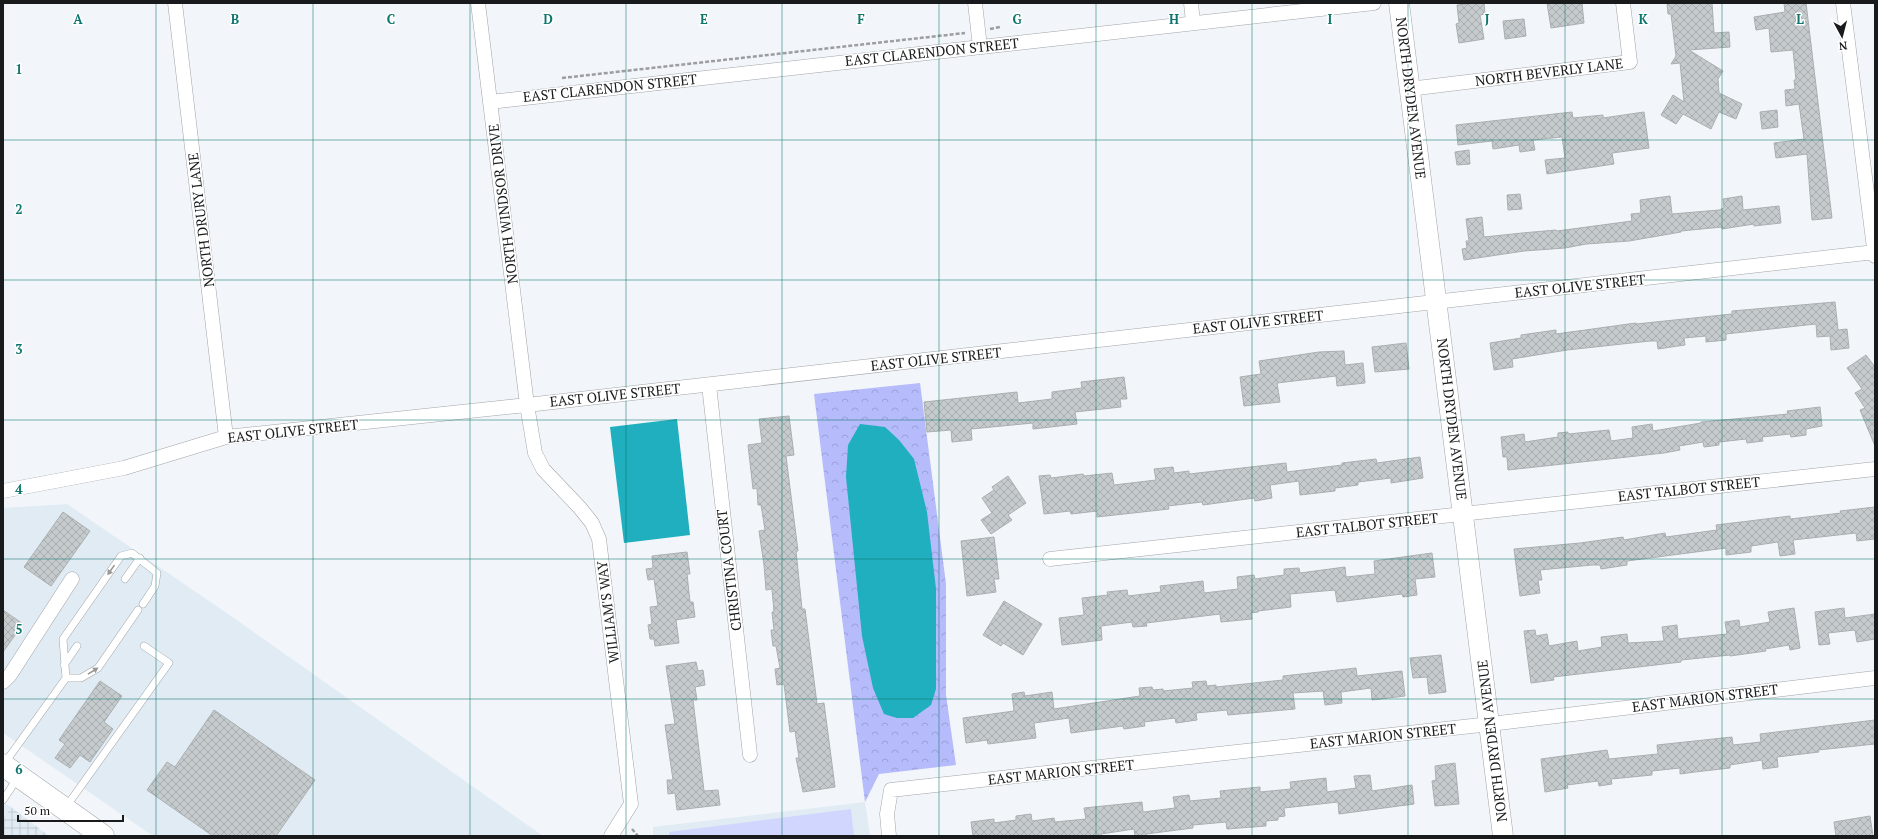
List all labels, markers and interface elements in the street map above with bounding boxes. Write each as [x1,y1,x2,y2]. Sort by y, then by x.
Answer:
text: A [73,10,83,28]
text: B [231,10,239,28]
text: C [387,10,395,28]
text: D [543,10,553,28]
text: E [700,10,708,28]
text: F [857,10,865,28]
text: G [1012,10,1022,28]
text: H [1169,10,1179,28]
text: I [1328,10,1333,28]
text: J [1485,10,1490,28]
text: K [1638,10,1648,28]
text: L [1796,10,1804,28]
street label: NORTH DRYDEN AVENUE [1392,16,1431,180]
north arrow [1822,16,1862,56]
street label: EAST CLARENDON STREET [844,33,1020,70]
text: N [1838,38,1848,53]
street label: NORTH BEVERLY LANE [1474,53,1624,90]
text: 1 [15,60,23,78]
street label: EAST CLARENDON STREET [522,69,698,106]
street label: NORTH WINDSOR DRIVE [483,123,522,285]
street label: NORTH DRURY LANE [183,152,218,288]
text: 2 [15,200,23,218]
street label: EAST OLIVE STREET [1514,269,1647,302]
street label: EAST OLIVE STREET [1192,305,1325,338]
street label: NORTH DRYDEN AVENUE [1433,337,1472,501]
text: 3 [15,340,23,358]
street label: EAST OLIVE STREET [870,342,1003,375]
street label: EAST OLIVE STREET [549,378,682,411]
street label: EAST OLIVE STREET [227,414,360,447]
street label: EAST TALBOT STREET [1617,472,1761,505]
text: 4 [15,480,23,498]
street label: CHRISTINA COURT [712,508,745,632]
street label: EAST TALBOT STREET [1295,508,1439,541]
street label: WILLIAM'S WAY [592,559,623,664]
one-way arrow [107,565,115,575]
text: 5 [15,620,23,638]
street label: NORTH DRYDEN AVENUE [1472,659,1511,823]
one-way arrow [88,667,98,675]
street label: EAST MARION STREET [1631,679,1779,716]
street label: EAST MARION STREET [1309,718,1457,753]
street label: EAST MARION STREET [987,754,1135,789]
text: 6 [15,760,23,778]
scale bar [18,797,123,823]
text: 50 m [24,803,51,818]

